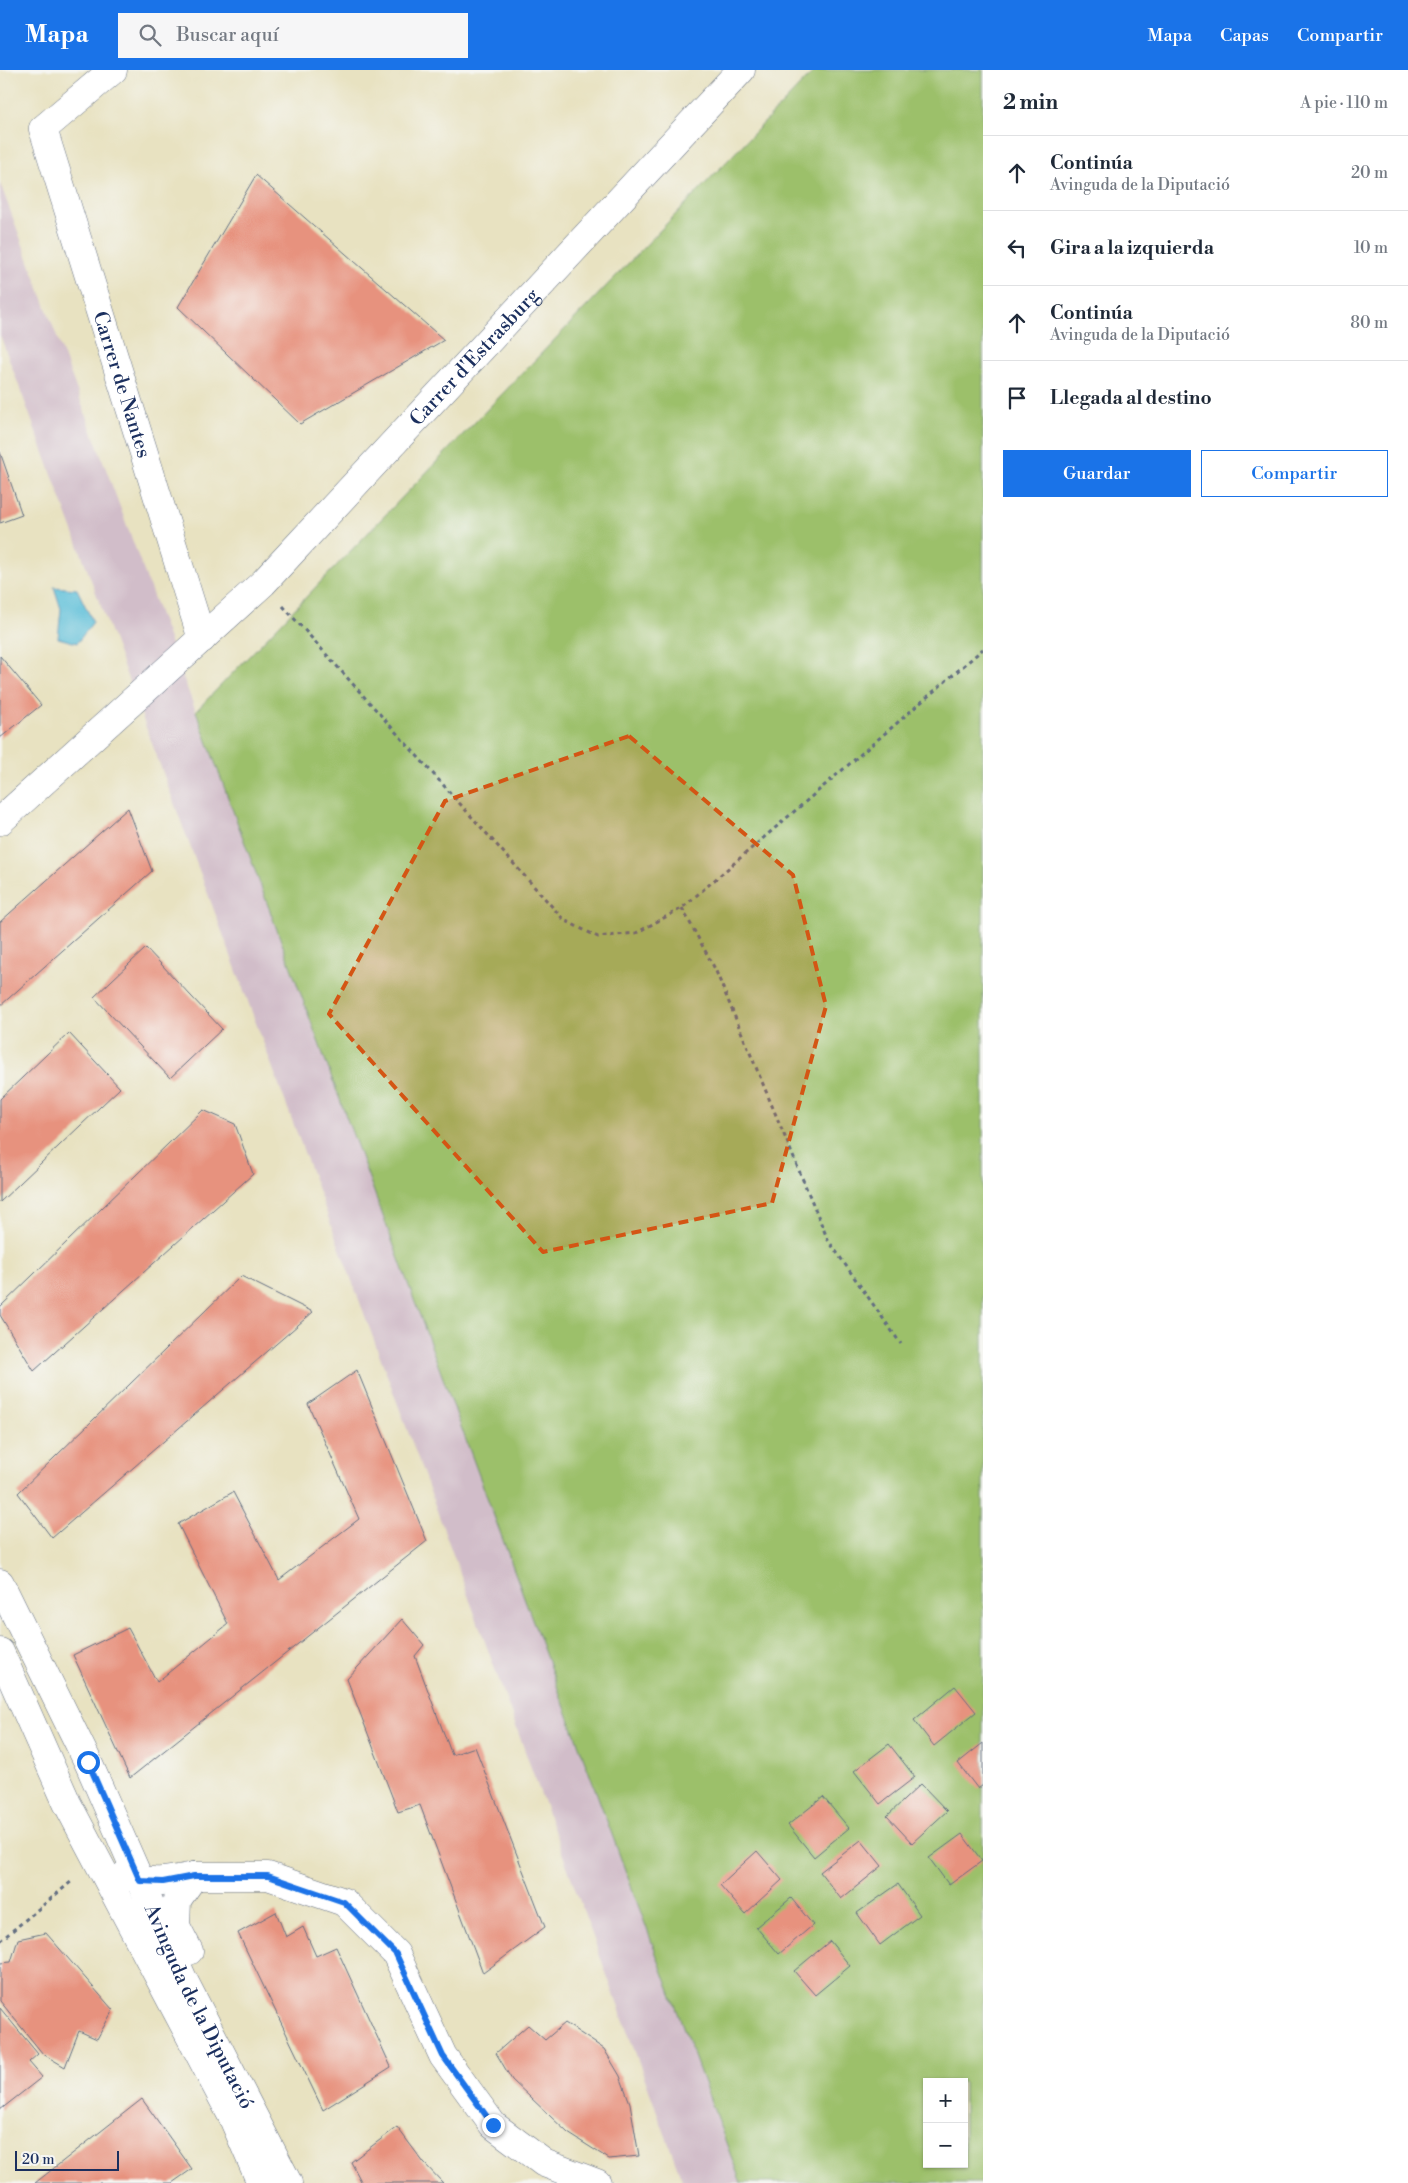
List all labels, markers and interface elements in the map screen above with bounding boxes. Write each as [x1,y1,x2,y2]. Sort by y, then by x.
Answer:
search box [118,13,468,58]
text: Mapa [25,20,88,50]
icon: search [136,21,164,49]
text: Buscar aquí [176,23,279,47]
text: Mapa [1148,24,1192,47]
text: Capas [1220,24,1269,47]
text: Compartir [1297,24,1383,47]
text: 2 min [1003,90,1058,116]
text: A pie · 110 m [1300,93,1388,113]
text: Continúa [1050,151,1133,175]
icon: ahead [1003,159,1031,187]
text: 20 m [1351,163,1388,183]
text: Avinguda de la Diputació [1050,175,1230,195]
icon: left [1003,234,1031,262]
text: Gira a la izquierda [1050,236,1214,260]
text: 10 m [1354,238,1388,258]
street label: Carrer d'Estrasburg [405,283,546,432]
text: Continúa [1050,301,1133,325]
street label: Carrer de Nantes [87,308,156,461]
icon: ahead [1003,309,1031,337]
text: 80 m [1350,313,1388,333]
text: Avinguda de la Diputació [1050,325,1230,345]
icon: arrive [1003,384,1031,412]
text: Llegada al destino [1050,386,1212,410]
button: Guardar [1003,450,1191,497]
button: Compartir [1201,450,1388,497]
route start [77,1751,100,1774]
street label: Avinguda de la Diputació [137,1900,259,2114]
map controls [923,2078,968,2168]
button: + [923,2078,968,2123]
route end [482,2114,505,2137]
button: − [923,2123,968,2168]
scale bar [15,2148,119,2171]
text: 20 m [22,2151,54,2169]

